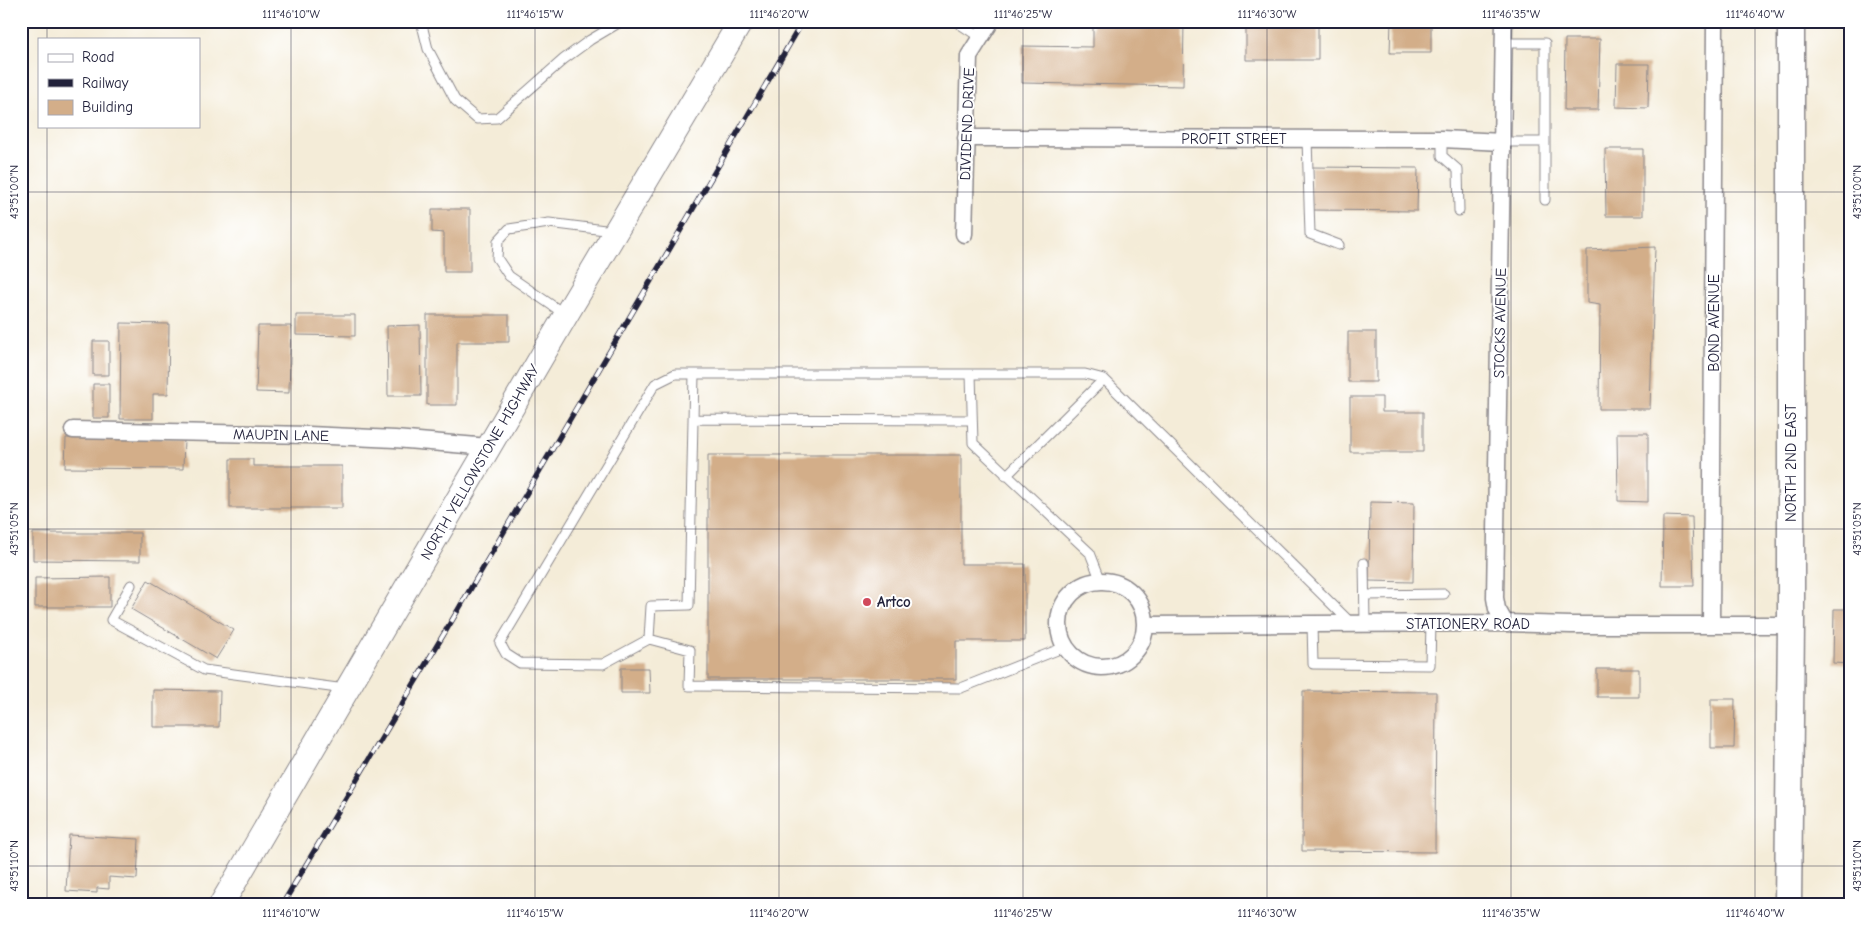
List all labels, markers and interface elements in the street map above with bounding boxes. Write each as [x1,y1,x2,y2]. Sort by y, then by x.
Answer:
text: 111°46'10"W [262,7,320,21]
text: 111°46'15"W [507,7,564,21]
text: 111°46'20"W [749,7,809,21]
text: 111°46'25"W [994,7,1053,21]
text: 111°46'30"W [1238,7,1297,21]
text: 111°46'35"W [1482,7,1541,21]
text: 111°46'40"W [1726,7,1785,21]
legend [38,38,200,128]
text: Road [82,48,114,66]
street label: DIVIDEND DRIVE [956,67,978,181]
text: Railway [82,74,129,92]
text: Building [82,98,133,116]
street label: PROFIT STREET [1181,130,1287,148]
text: 43°51'00"N [7,165,21,219]
text: 43°51'00"N [1850,165,1864,219]
street label: STOCKS AVENUE [1490,268,1510,378]
street label: BOND AVENUE [1705,274,1723,372]
street label: NORTH YELLOWSTONE HIGHWAY [417,361,543,563]
street label: NORTH 2ND EAST [1782,404,1800,522]
street label: MAUPIN LANE [233,425,329,445]
text: 43°51'05"N [7,502,21,556]
text: 43°51'05"N [1850,502,1864,556]
place label: Artco [877,593,911,611]
marker: Artco [861,596,873,608]
street label: STATIONERY ROAD [1406,615,1530,633]
text: 43°51'10"N [7,840,21,892]
text: 43°51'10"N [1850,840,1864,892]
text: 111°46'10"W [262,906,320,920]
text: 111°46'15"W [507,906,564,920]
text: 111°46'20"W [749,906,809,920]
text: 111°46'25"W [994,906,1053,920]
text: 111°46'30"W [1238,906,1297,920]
text: 111°46'35"W [1482,906,1541,920]
text: 111°46'40"W [1726,906,1785,920]

